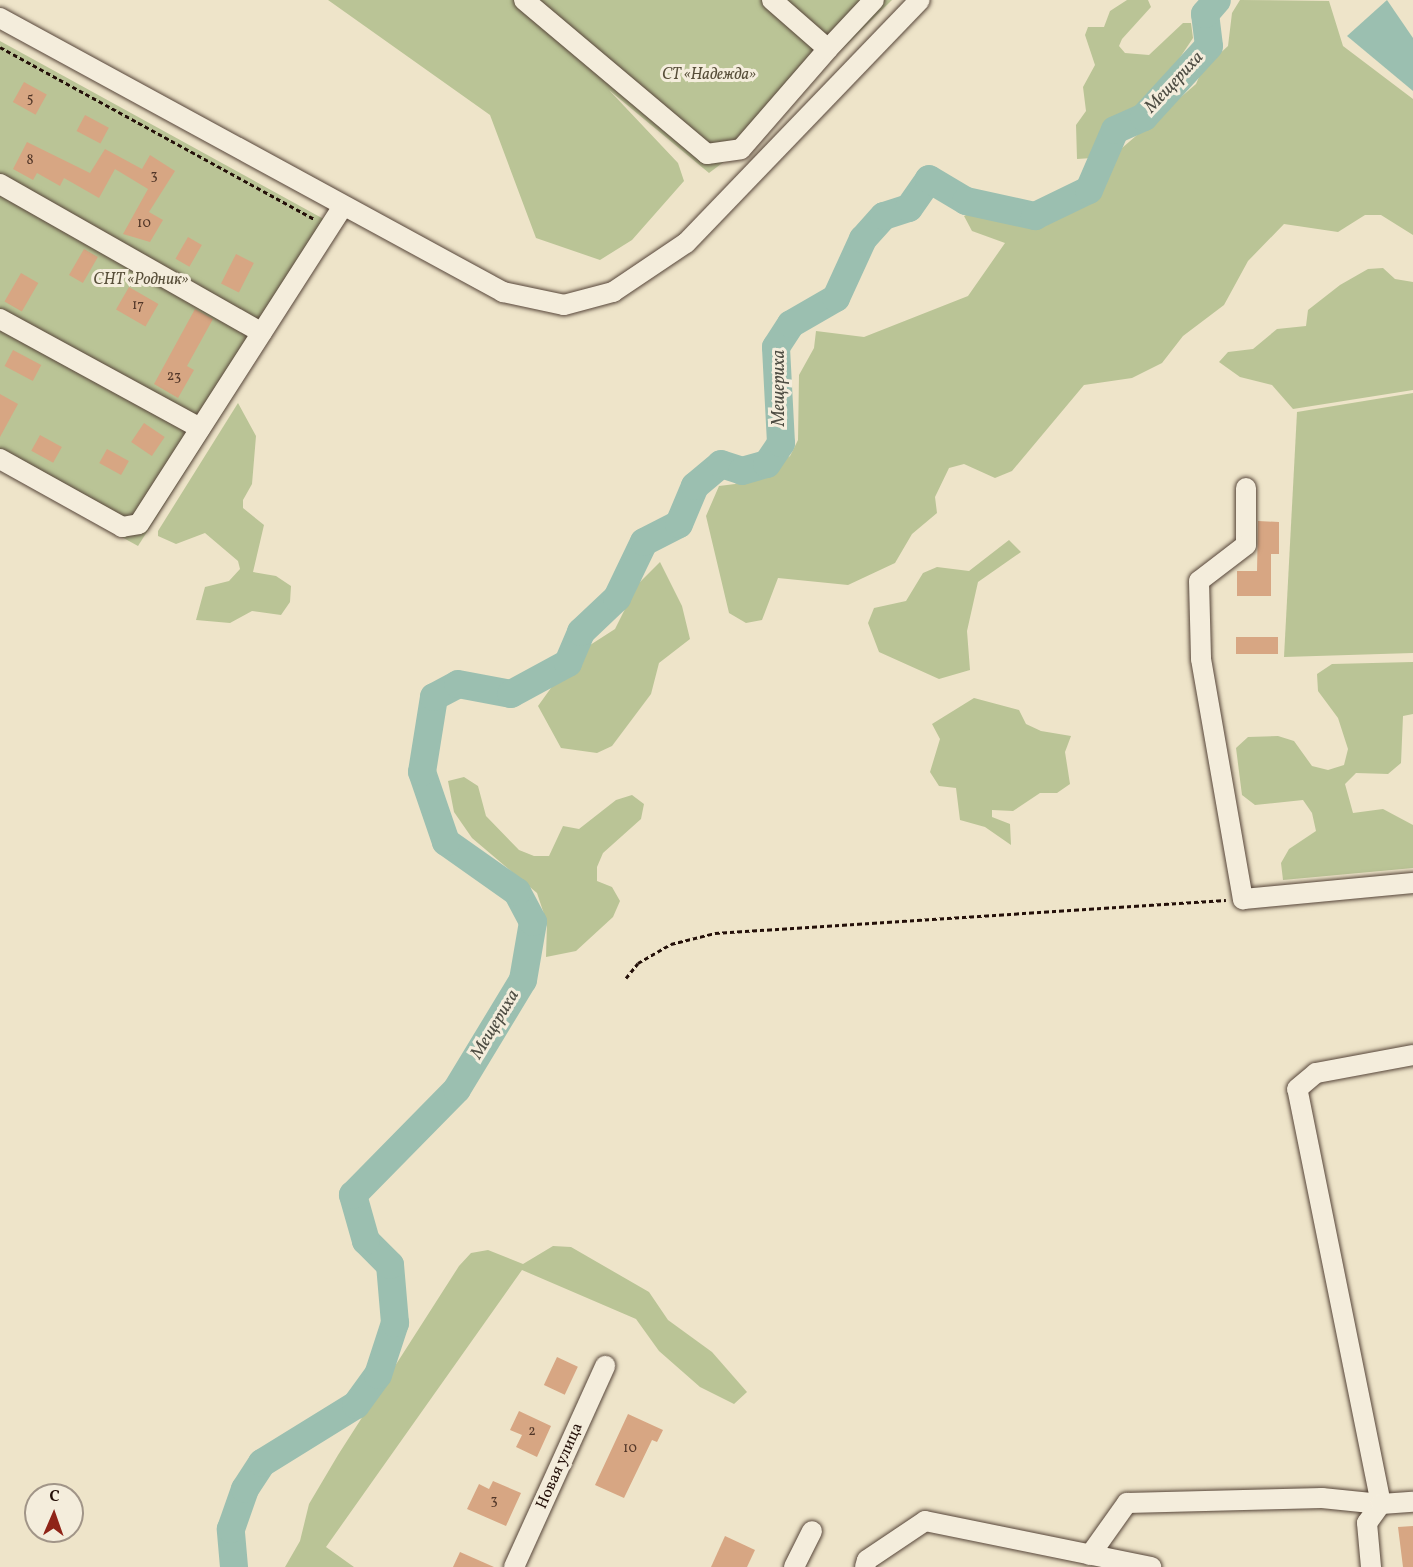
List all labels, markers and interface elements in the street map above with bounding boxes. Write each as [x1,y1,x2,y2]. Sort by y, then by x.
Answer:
water label: Мещериха [1141,48,1209,118]
park label: СТ «Надежда» [662,65,756,85]
house number: 5 [27,91,33,107]
house number: 8 [26,153,34,169]
house number: 3 [150,168,158,184]
house number: 10 [137,216,151,232]
park label: СНТ «Родник» [93,270,189,290]
house number: 17 [132,298,144,314]
water label: Мещериха [769,350,791,426]
house number: 23 [167,369,181,385]
water label: Мещериха [467,987,525,1063]
street label: Новая улица [532,1420,588,1512]
house number: 2 [528,1424,536,1440]
house number: 10 [623,1441,637,1457]
north arrow [24,1483,84,1543]
text: С [49,1486,60,1508]
house number: 3 [490,1493,498,1509]

